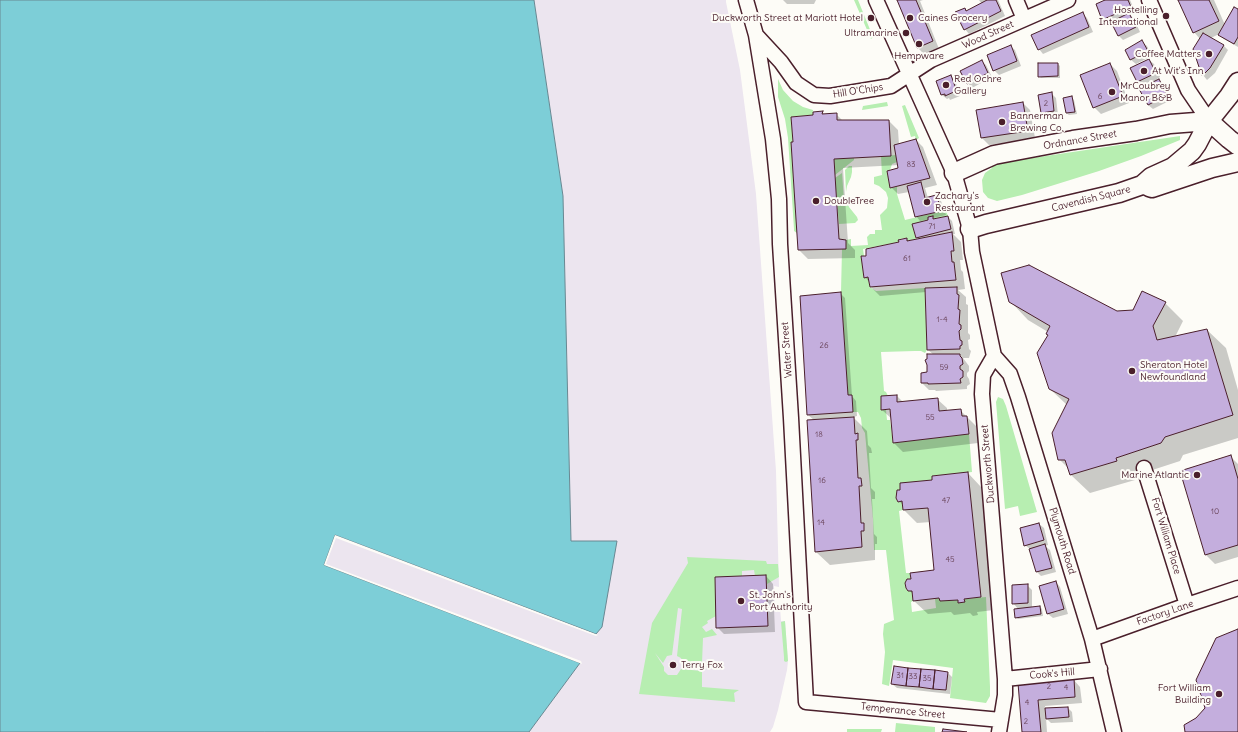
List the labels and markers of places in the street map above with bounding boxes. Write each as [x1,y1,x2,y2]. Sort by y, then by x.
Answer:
place label: Hostelling International [1099,4,1158,28]
marker: Hostelling International [1161,11,1171,21]
place label: Duckworth Street at Mariott Hotel [712,12,863,24]
place label: Caines Grocery [918,12,987,24]
marker: Duckworth Street at Mariott Hotel [866,13,876,23]
marker: Caines Grocery [905,13,915,23]
place label: Ultramarine [844,27,898,39]
marker: Ultramarine [901,28,911,38]
marker: Hempware [914,39,924,49]
place label: Coffee Matters [1135,48,1201,60]
marker: Coffee Matters [1204,49,1214,59]
place label: Hempware [894,50,944,62]
place label: At Wit's Inn [1152,65,1203,77]
marker: At Wit's Inn [1139,66,1149,76]
place label: Red Ochre Gallery [954,73,1002,96]
marker: Red Ochre Gallery [941,80,951,90]
place label: MrCoubrey Manor B&B [1120,80,1172,104]
marker: MrCoubrey Manor B&B [1107,87,1117,97]
place label: Bannerman Brewing Co. [1010,110,1064,134]
marker: Bannerman Brewing Co. [997,117,1007,127]
place label: Zachary's Restaurant [935,190,985,214]
place label: DoubleTree [824,195,874,207]
marker: DoubleTree [811,196,821,206]
marker: Zachary's Restaurant [922,197,932,207]
place label: Sheraton Hotel Newfoundland [1140,359,1207,382]
marker: Sheraton Hotel Newfoundland [1127,366,1137,376]
place label: Marine Atlantic [1121,469,1189,481]
marker: Marine Atlantic [1192,470,1202,480]
place label: St. John's Port Authority [749,589,813,612]
marker: St. John's Port Authority [736,596,746,606]
place label: Terry Fox [681,659,723,671]
marker: Terry Fox [668,660,678,670]
place label: Fort William Building [1158,682,1211,706]
marker: Fort William Building [1214,689,1224,699]

